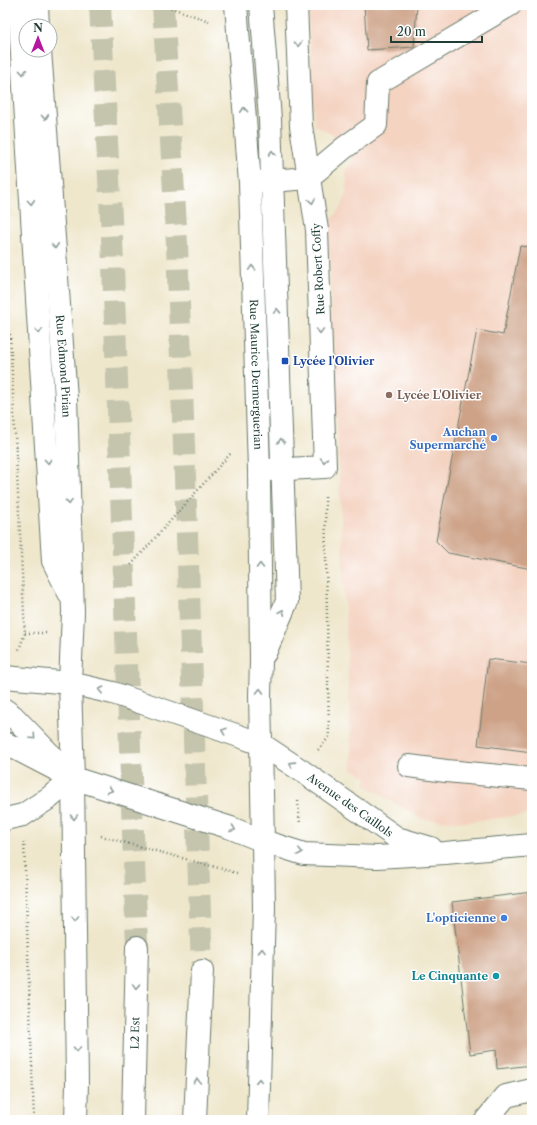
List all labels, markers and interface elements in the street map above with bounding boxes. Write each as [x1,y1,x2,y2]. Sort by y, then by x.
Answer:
north arrow [18,18,58,58]
scale bar [391,18,482,44]
text: N [33,21,43,35]
text: 20 m [397,24,426,39]
one-way arrow [294,41,302,47]
one-way arrow [19,69,27,75]
one-way arrow [240,107,249,113]
one-way arrow [41,114,50,120]
one-way arrow [267,150,276,156]
one-way arrow [307,198,316,204]
one-way arrow [27,199,36,205]
street label: Rue Robert Coffy [309,222,327,315]
one-way arrow [50,243,59,249]
one-way arrow [248,265,257,271]
street label: Rue Maurice Dermerguerian [247,299,265,450]
one-way arrow [273,308,281,314]
street label: Rue Edmond Pirian [53,314,74,418]
one-way arrow [35,328,44,334]
one-way arrow [316,328,325,334]
place label: Lycée l'Olivier [293,354,375,368]
marker: Lycée l'Olivier [280,356,290,366]
place label: Lycée L'Olivier [397,388,482,402]
marker: Lycée L'Olivier [384,390,394,400]
place label: Auchan Supermarché [410,425,486,452]
marker: Auchan Supermarché [489,433,499,443]
one-way arrow [277,438,285,444]
one-way arrow [320,457,328,463]
one-way arrow [43,458,52,464]
one-way arrow [65,499,74,505]
one-way arrow [256,563,264,569]
one-way arrow [277,609,285,617]
one-way arrow [98,687,104,695]
one-way arrow [256,688,264,694]
one-way arrow [221,727,228,735]
one-way arrow [28,732,36,740]
one-way arrow [289,762,296,769]
street label: Avenue des Caillols [304,769,396,840]
one-way arrow [106,785,113,793]
one-way arrow [70,814,78,820]
one-way arrow [230,825,237,833]
one-way arrow [297,847,304,856]
place label: L'opticienne [426,911,496,925]
marker: L'opticienne [499,913,509,923]
one-way arrow [71,916,79,922]
one-way arrow [258,948,267,954]
place label: Le Cinquante [411,969,488,983]
marker: Le Cinquante [491,971,501,981]
one-way arrow [132,983,141,989]
street label: L2 Est [128,1016,142,1050]
one-way arrow [73,1046,81,1052]
one-way arrow [193,1078,201,1084]
one-way arrow [255,1078,263,1084]

